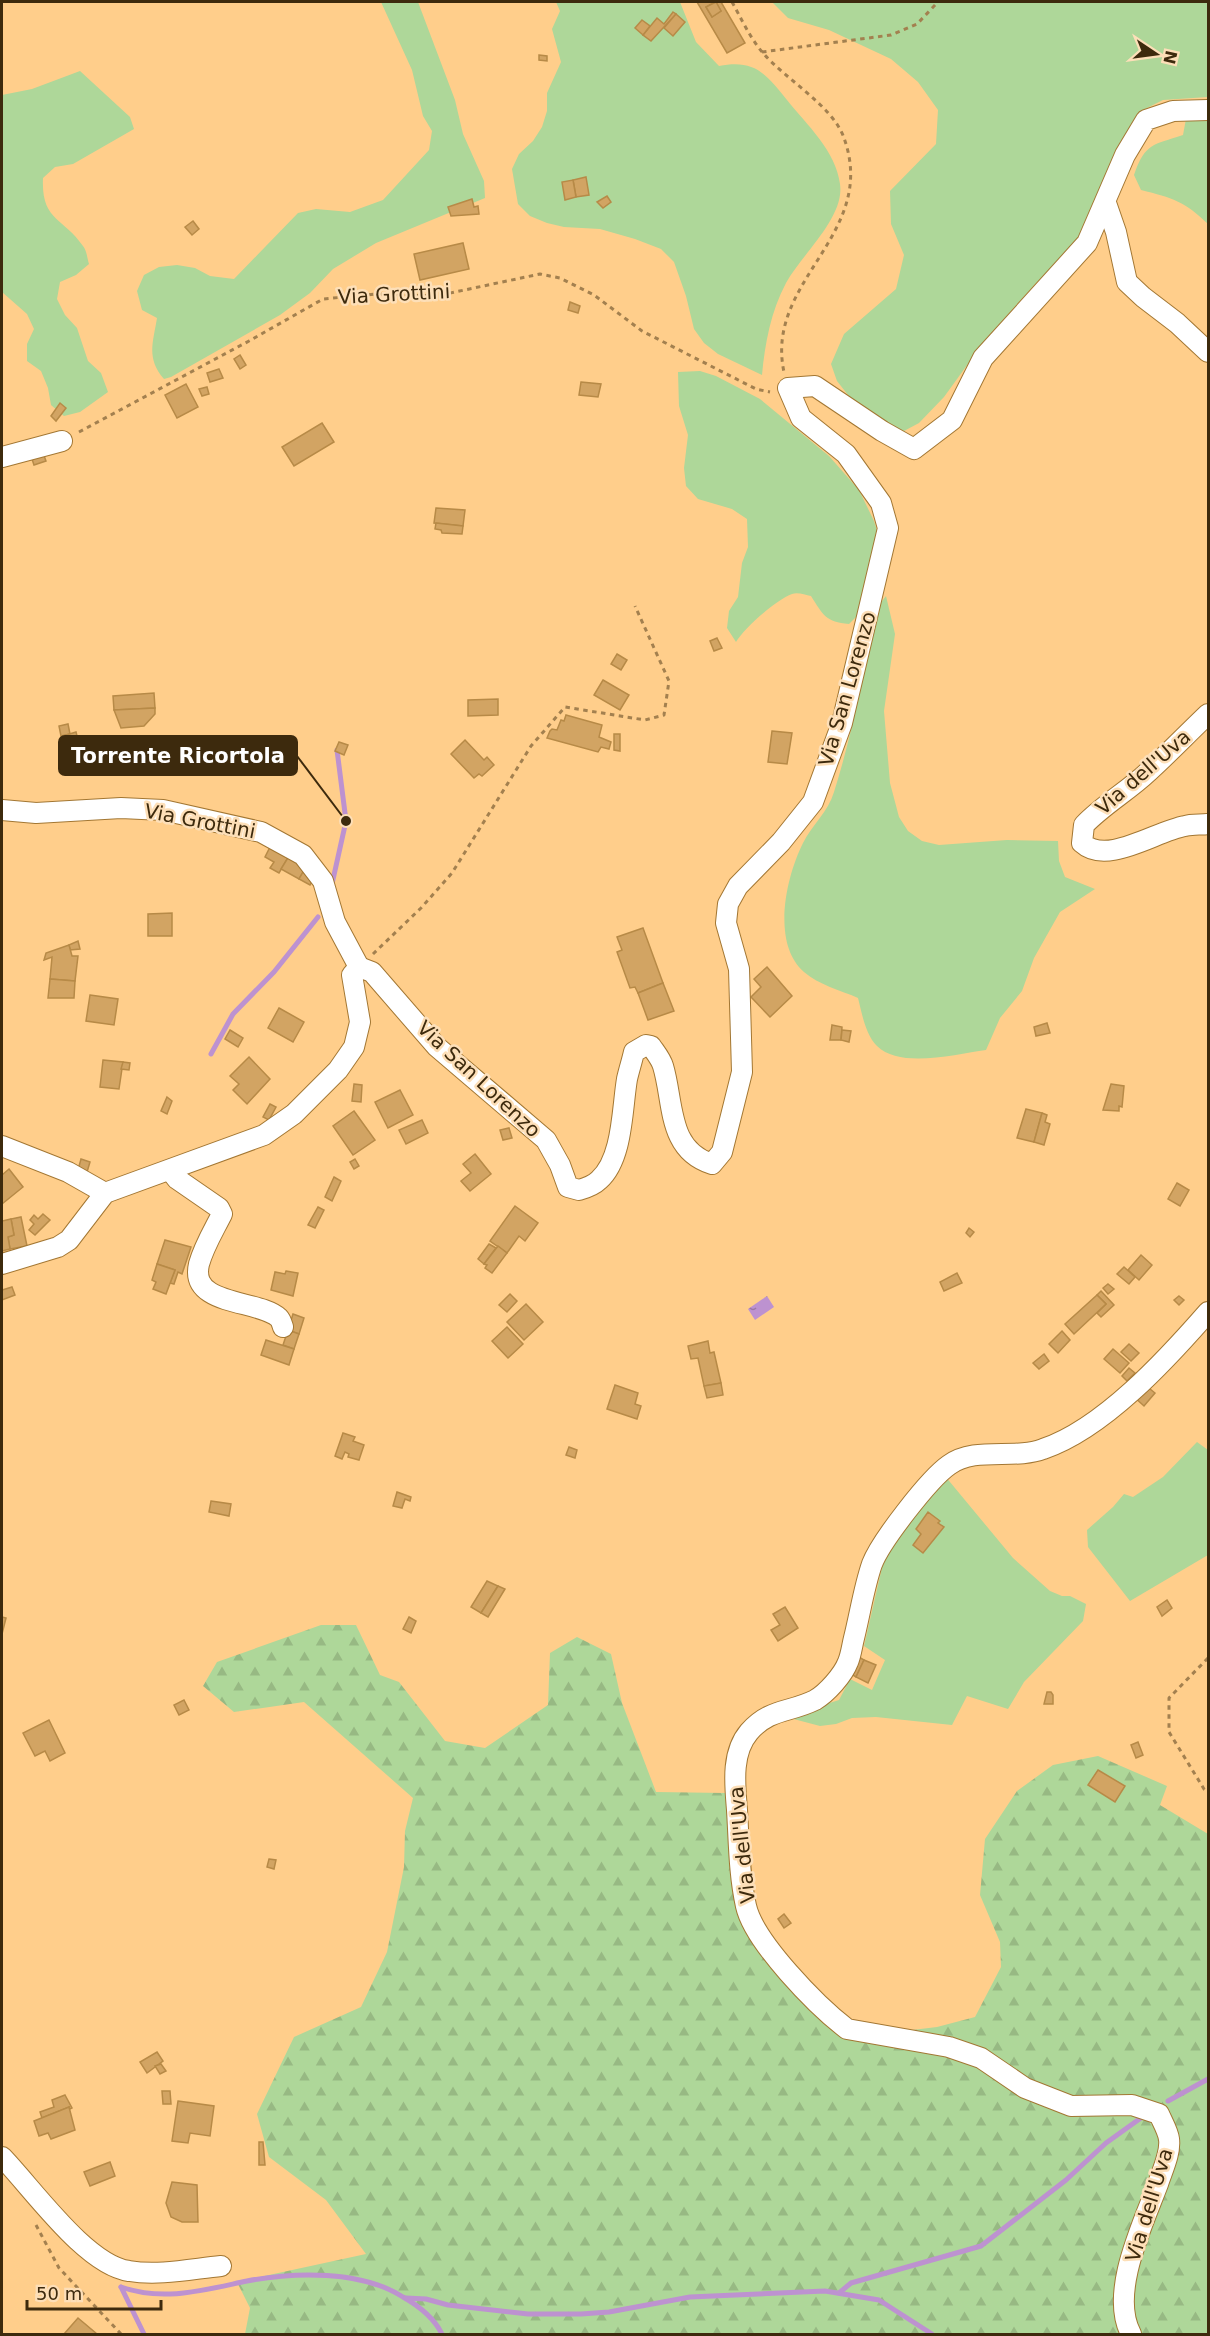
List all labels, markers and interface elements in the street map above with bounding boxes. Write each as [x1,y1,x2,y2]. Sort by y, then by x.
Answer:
north arrow [1126,24,1186,84]
text: N [1159,49,1181,66]
street label: Via Grottini [337,279,451,309]
street label: Via San Lorenzo [813,609,881,769]
street label: Via dell'Uva [1091,724,1195,820]
callout: Torrente Ricortola [59,736,297,775]
text: Torrente Ricortola [71,744,285,768]
street label: Via Grottini [143,798,257,844]
street label: Via San Lorenzo [412,1016,546,1142]
street label: Via dell'Uva [724,1785,760,1905]
street label: Via dell'Uva [1120,2145,1178,2265]
scale bar [27,2273,160,2311]
text: 50 m [36,2283,82,2304]

